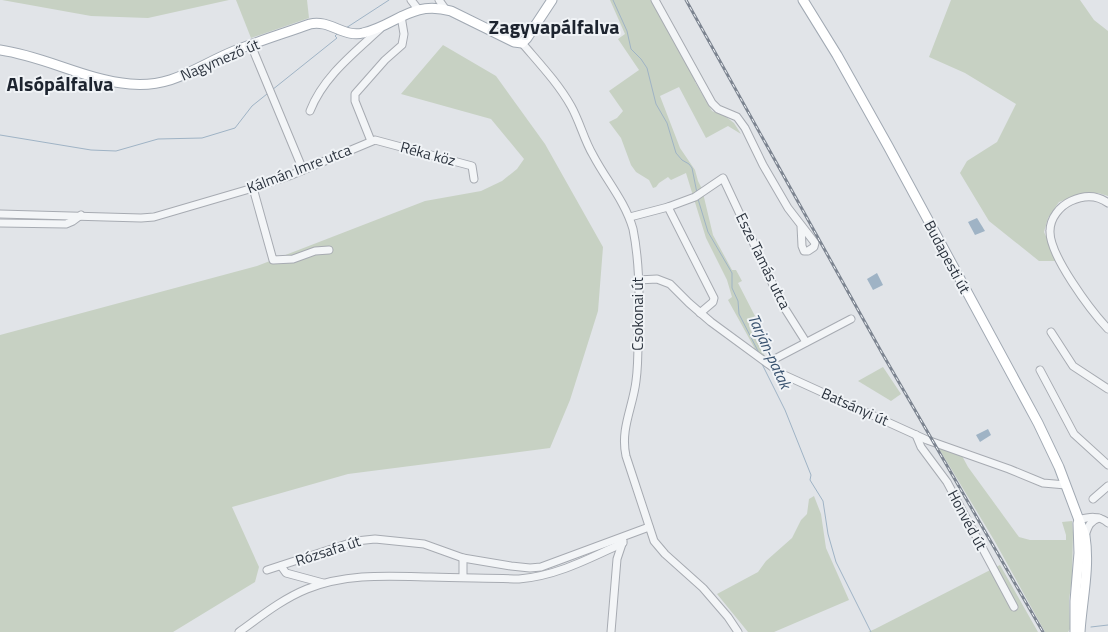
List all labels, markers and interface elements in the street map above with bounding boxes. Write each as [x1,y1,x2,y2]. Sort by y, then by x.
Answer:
district label: Zagyvapálfalva [489,11,619,42]
street label: Nagymező út [177,32,264,87]
district label: Alsópálfalva [7,68,113,99]
street label: Réka köz [398,135,458,172]
street label: Kálmán Imre utca [243,138,355,199]
street label: Esze Tamás utca [730,209,797,313]
street label: Budapesti út [918,216,977,298]
street label: Csokonai út [626,277,649,351]
water label: Tarján-patak [742,310,799,394]
street label: Batsányi út [818,381,893,432]
street label: Honvéd út [942,486,993,555]
street label: Rózsafa út [292,529,364,572]

